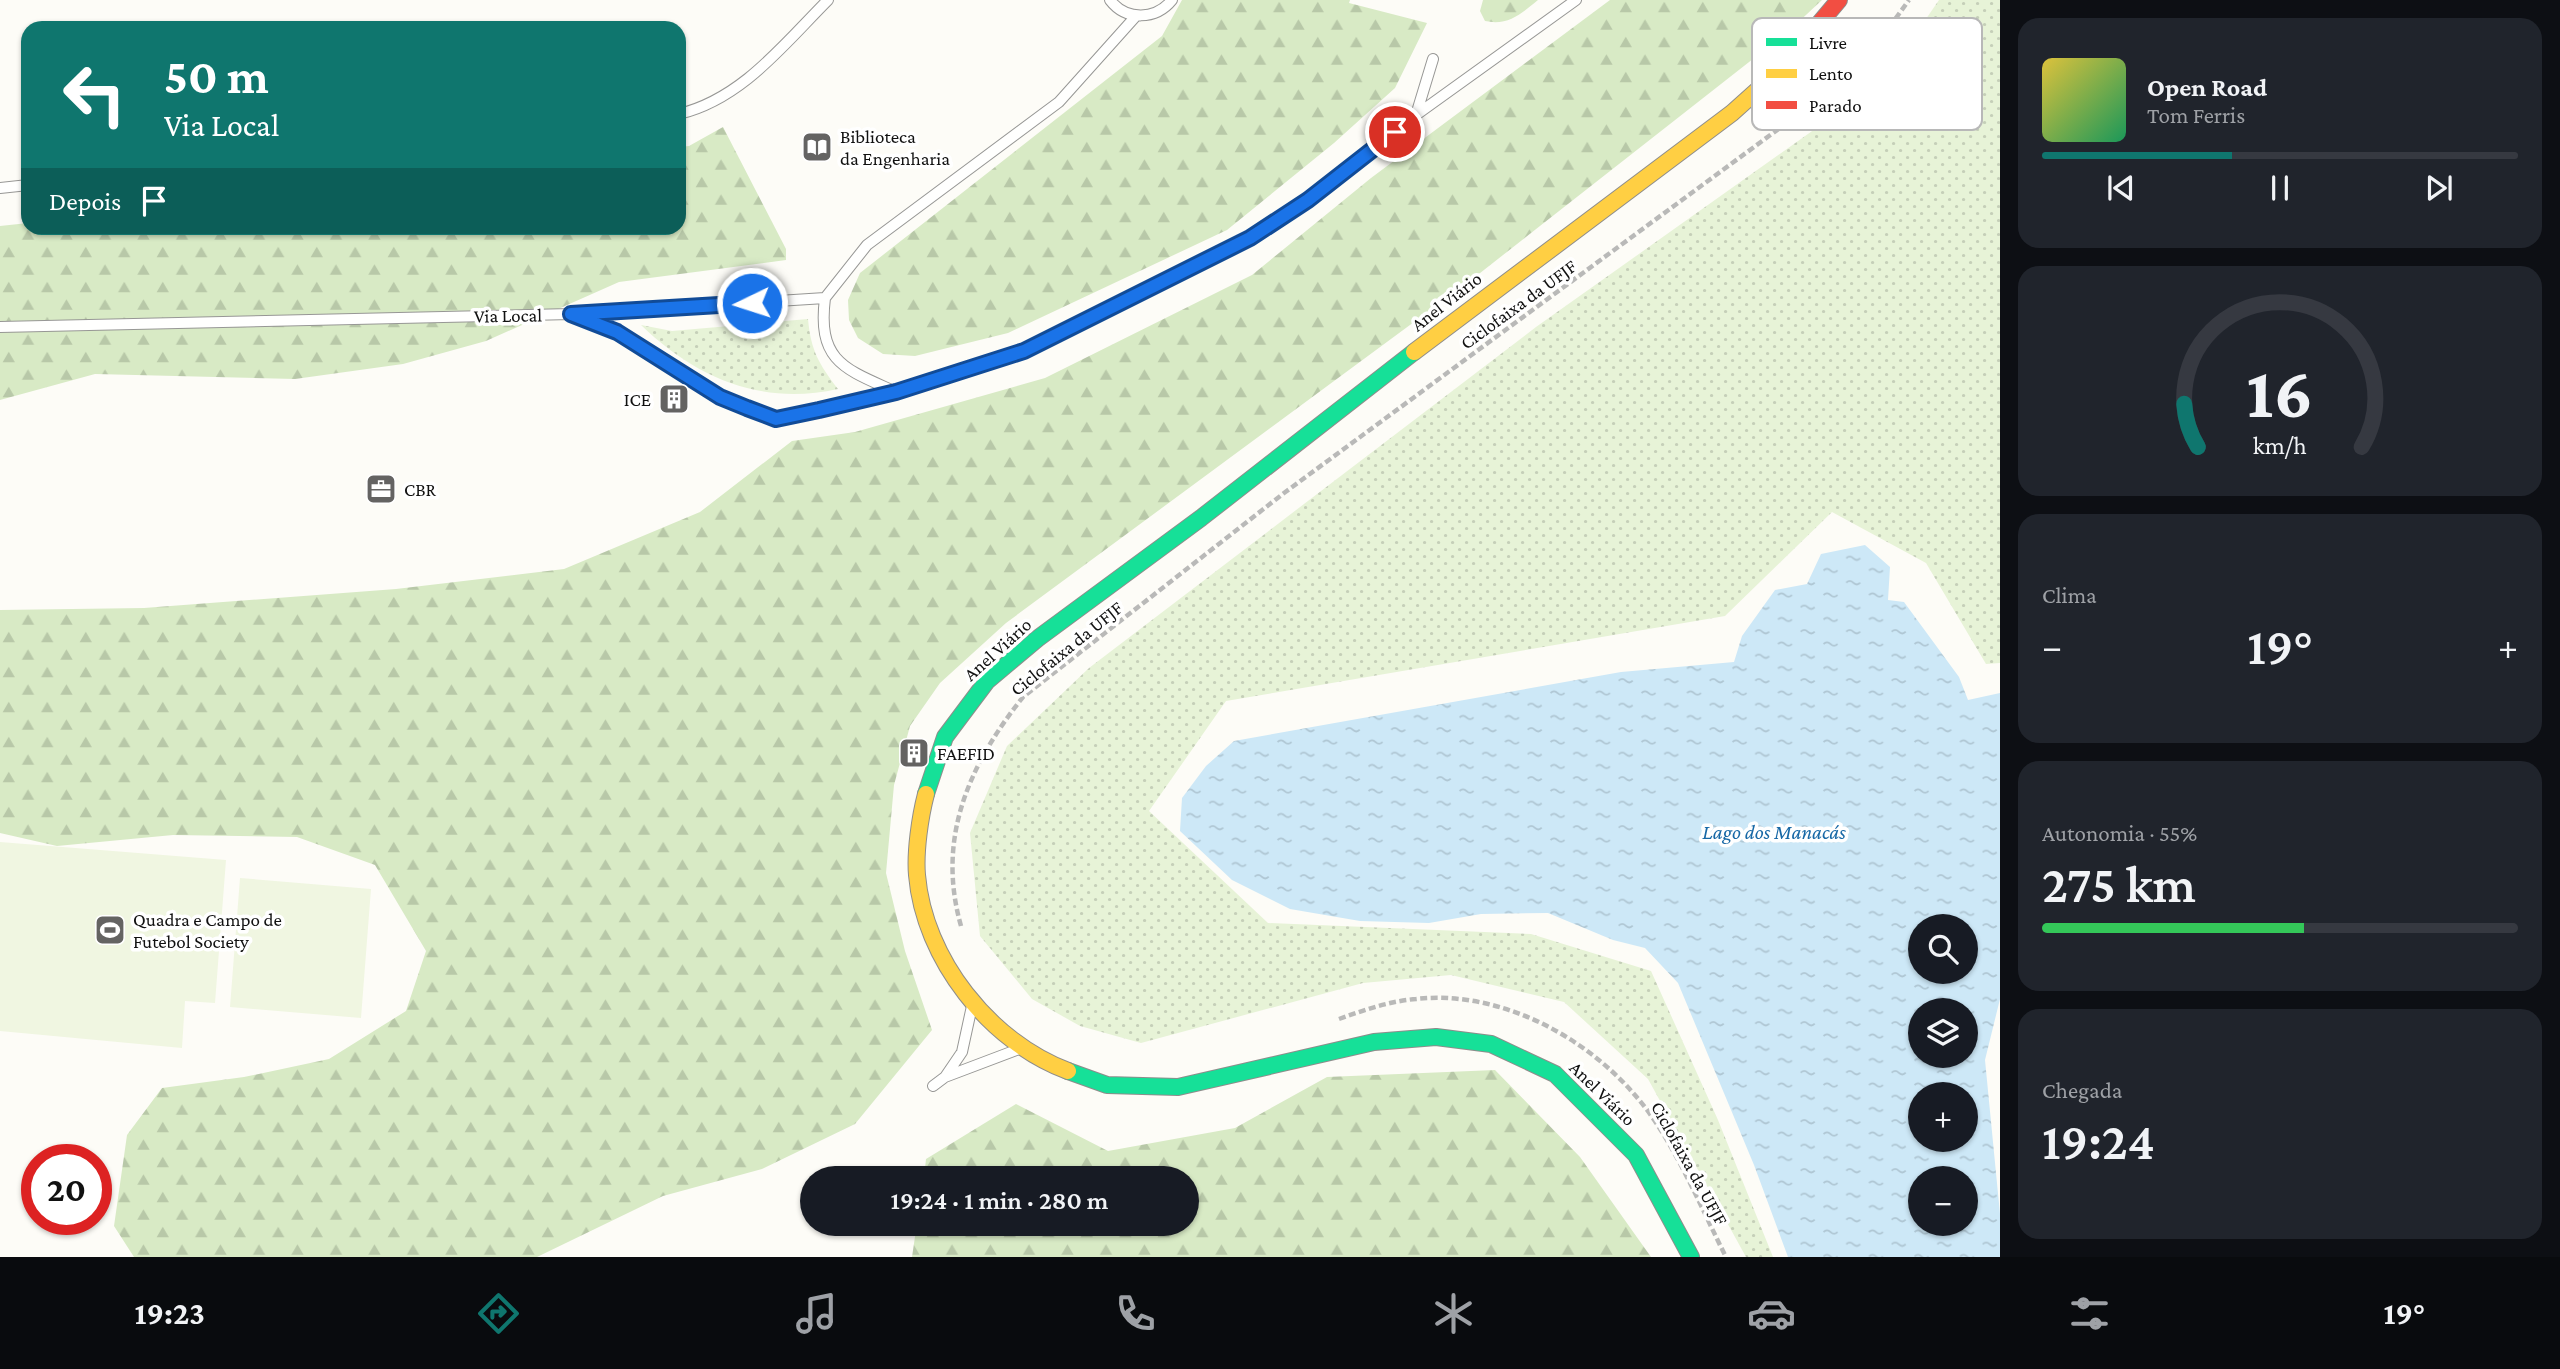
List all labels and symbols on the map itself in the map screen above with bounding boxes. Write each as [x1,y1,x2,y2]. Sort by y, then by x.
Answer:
legend [1752,18,1982,130]
text: Livre [1809,32,1847,53]
text: Lento [1809,63,1853,84]
text: Parado [1809,95,1862,116]
pin [1365,102,1425,162]
place label: Biblioteca da Engenharia [840,126,950,169]
library icon: Biblioteca da Engenharia [800,130,834,164]
street label: Ciclofaixa da UFJF [1456,255,1581,353]
position arrow [715,266,789,340]
street label: Anel Viário [1407,267,1486,335]
street label: Via Local [474,304,542,327]
building icon: ICE [657,382,691,416]
place label: ICE [624,389,651,410]
office icon: CBR [364,472,398,506]
place label: CBR [404,479,437,500]
street label: Ciclofaixa da UFJF [1006,596,1127,700]
street label: Anel Viário [959,614,1035,685]
building icon: FAEFID [897,736,931,770]
place label: FAEFID [937,743,995,764]
water label: Lago dos Manacás [1702,820,1846,844]
place label: Quadra e Campo de Futebol Society [133,909,282,952]
sports icon: Quadra e Campo de Futebol Society [93,913,127,947]
street label: Anel Viário [1565,1057,1640,1130]
street label: Ciclofaixa da UFJF [1647,1098,1733,1229]
speed limit sign: 20 [21,1144,112,1235]

